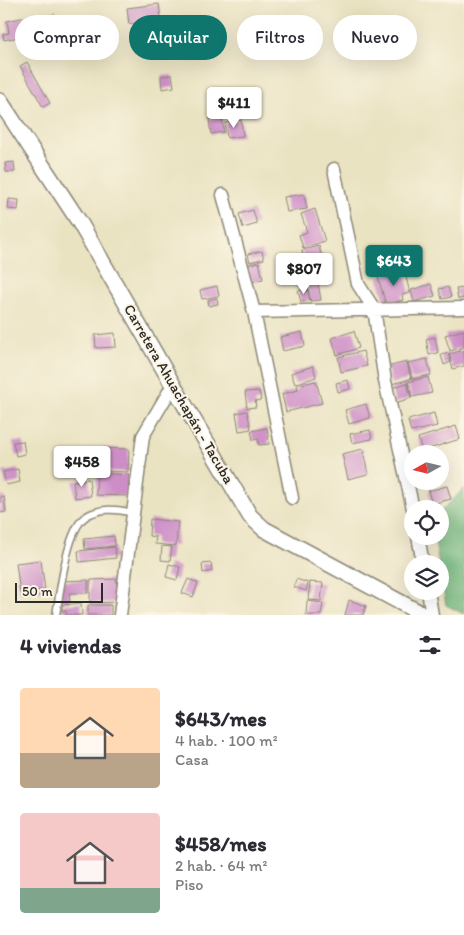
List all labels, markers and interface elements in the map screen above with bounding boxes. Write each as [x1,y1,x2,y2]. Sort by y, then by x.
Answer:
chip: Comprar [15,15,119,60]
chip: Alquilar [129,15,227,60]
chip: Filtros [237,15,323,60]
chip: Nuevo [333,15,417,60]
pin: $411 [204,86,264,129]
text: $411 [218,93,250,112]
pin: $643 [364,244,424,287]
text: $643 [377,251,411,270]
pin: $807 [274,252,334,295]
text: $807 [287,259,321,278]
street label: Carretera Ahuachapán - Tacuba [120,301,238,487]
north arrow [404,445,449,490]
map controls [404,445,449,600]
pin: $458 [52,446,112,488]
text: $458 [65,452,99,471]
button: locate [404,500,449,545]
button: layers [404,555,449,600]
scale bar [15,580,102,603]
text: 50 m [22,583,53,600]
icon: filters [416,631,444,659]
text: 4 viviendas [20,633,121,658]
text: $643/mes [175,706,267,731]
icon: home [60,708,120,768]
text: 4 hab. · 100 m² [175,731,278,750]
text: Casa [175,750,209,769]
text: $458/mes [175,831,267,856]
icon: home [60,833,120,893]
text: 2 hab. · 64 m² [175,856,267,875]
text: Piso [175,875,203,894]

